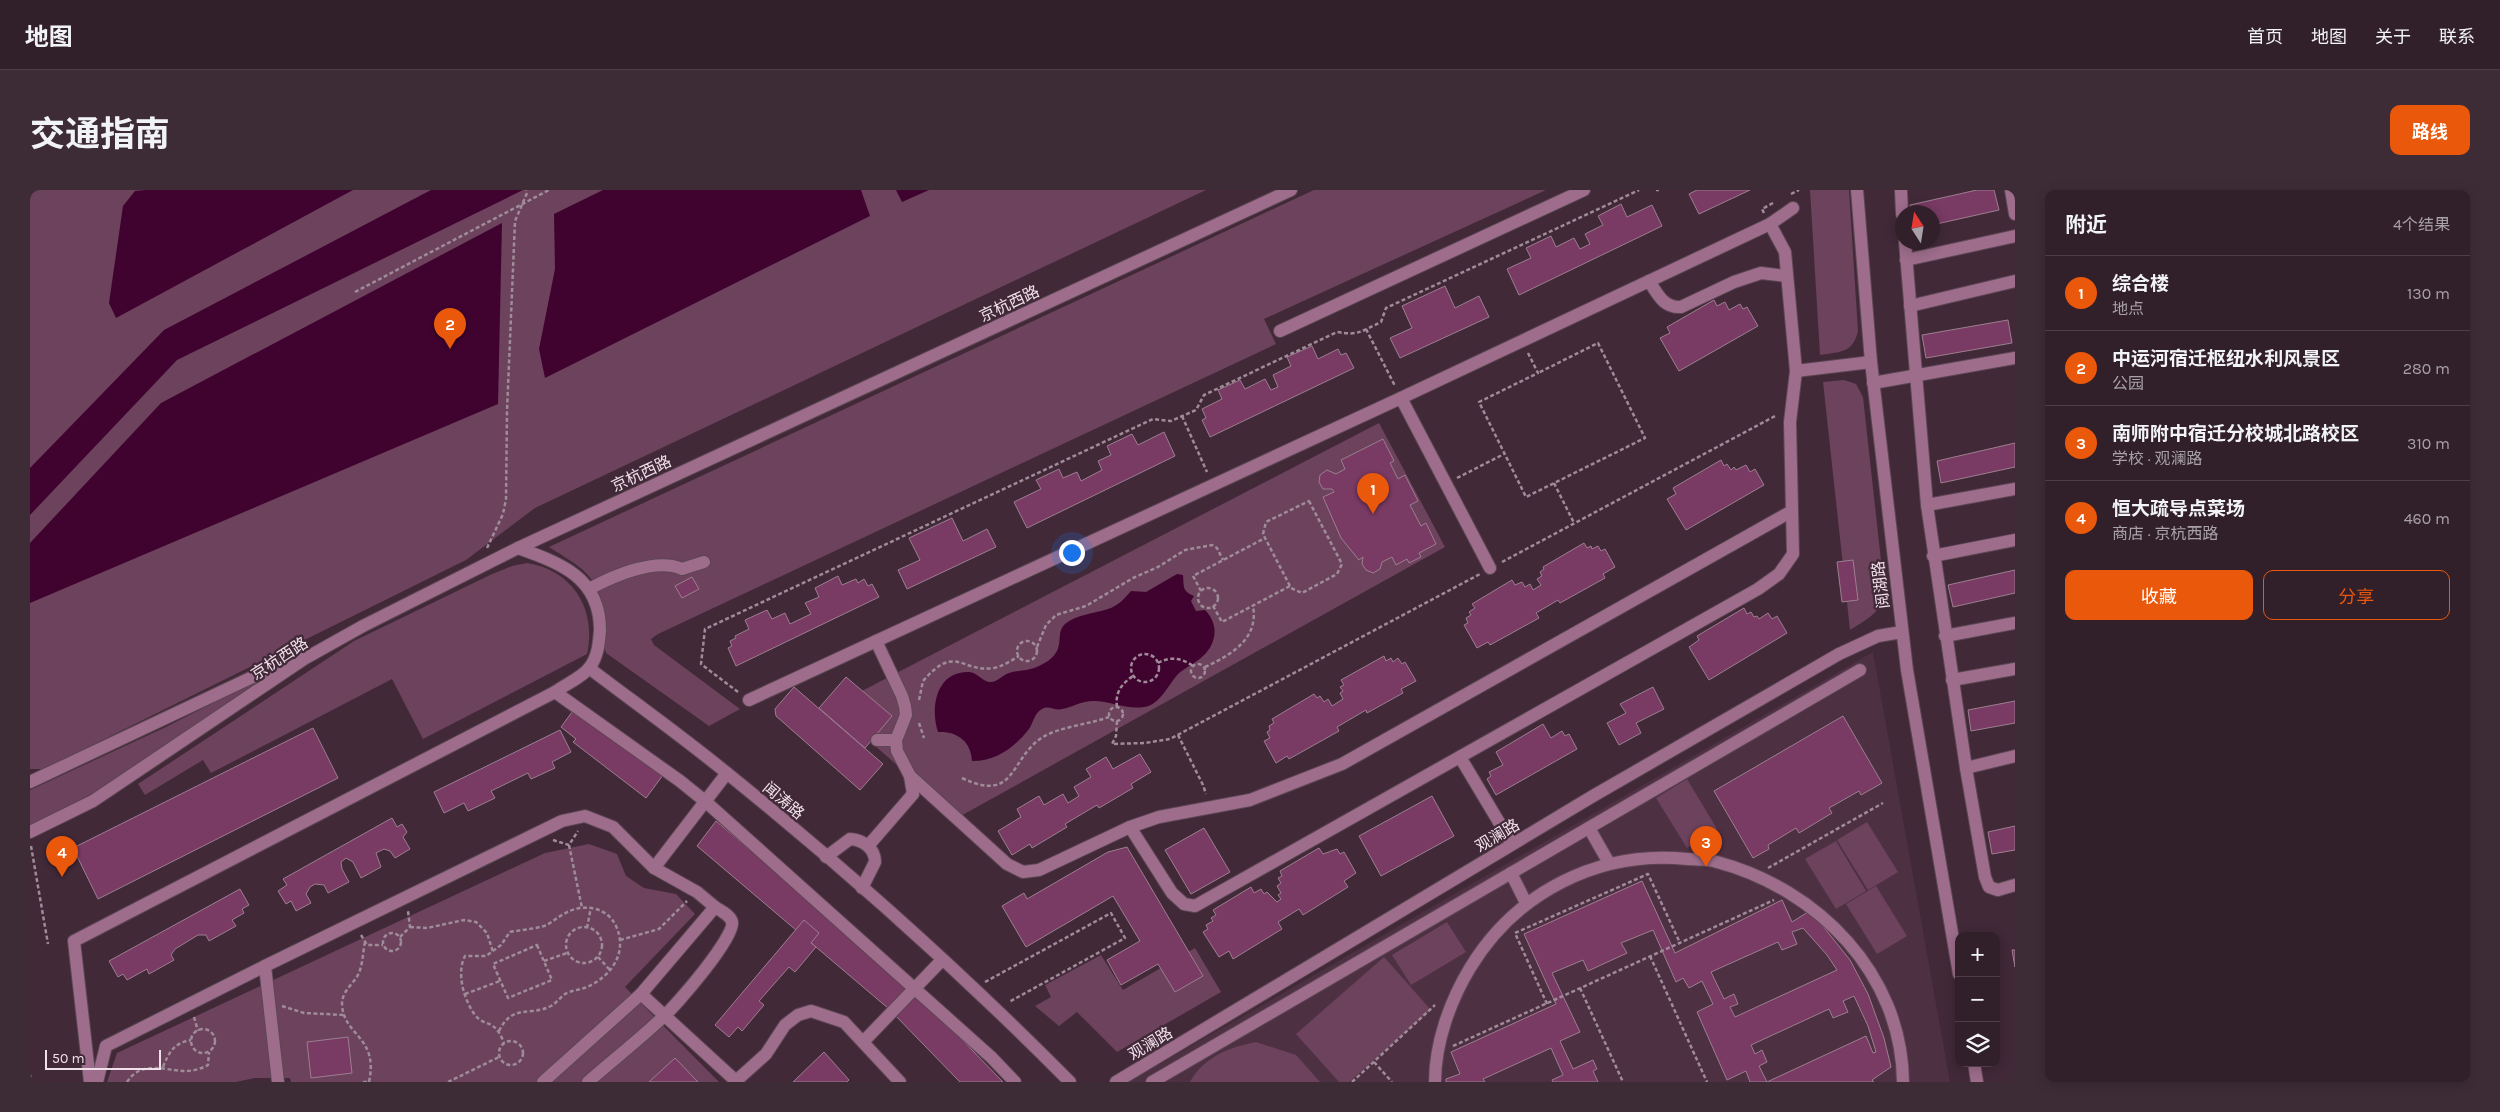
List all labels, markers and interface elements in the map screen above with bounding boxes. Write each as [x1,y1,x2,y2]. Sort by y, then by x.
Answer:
text: 地图 [25,23,73,51]
text: 首页 [2247,26,2283,48]
text: 地图 [2311,26,2347,48]
text: 关于 [2375,26,2411,48]
text: 联系 [2439,26,2475,48]
button: 路线 [2390,105,2470,155]
text: 交通指南 [30,114,170,155]
north arrow [1895,205,1940,250]
text: 附近 [2065,213,2107,237]
text: 4个结果 [2393,215,2450,234]
text: 综合楼 [2112,273,2169,295]
street label: 京杭西路 [976,281,1042,326]
text: 1 [2078,284,2084,303]
text: 130 m [2407,284,2450,303]
text: 地点 [2112,299,2144,318]
pin: 2 [434,308,466,349]
text: 中运河宿迁枢纽水利风景区 [2112,348,2340,370]
text: 2 [2076,359,2086,378]
text: 280 m [2403,359,2450,378]
text: 公园 [2112,374,2144,393]
text: 南师附中宿迁分校城北路校区 [2112,423,2359,445]
text: 3 [2076,434,2086,453]
text: 310 m [2407,434,2450,453]
text: 学校 · 观澜路 [2112,449,2202,468]
street label: 京杭西路 [608,451,674,496]
pin: 1 [1357,473,1389,514]
text: 恒大疏导点菜场 [2112,498,2245,520]
text: 4 [2076,509,2086,528]
text: 460 m [2404,509,2450,528]
text: 商店 · 京杭西路 [2112,524,2218,543]
your location [1059,540,1085,566]
street label: 阅湖路 [1868,560,1893,610]
button: 收藏 [2065,570,2253,620]
button: 分享 [2263,570,2450,620]
street label: 京杭西路 [247,633,311,684]
street label: 闻涛路 [759,778,808,823]
street label: 观澜路 [1472,815,1523,856]
pin: 3 [1690,826,1722,867]
pin: 4 [46,836,78,877]
map controls [1955,932,2000,1067]
button: + [1955,932,2000,977]
button: − [1955,977,2000,1022]
button: layers [1955,1022,2000,1067]
street label: 观澜路 [1125,1023,1176,1064]
scale bar [45,1047,161,1070]
text: 50 m [52,1050,85,1067]

